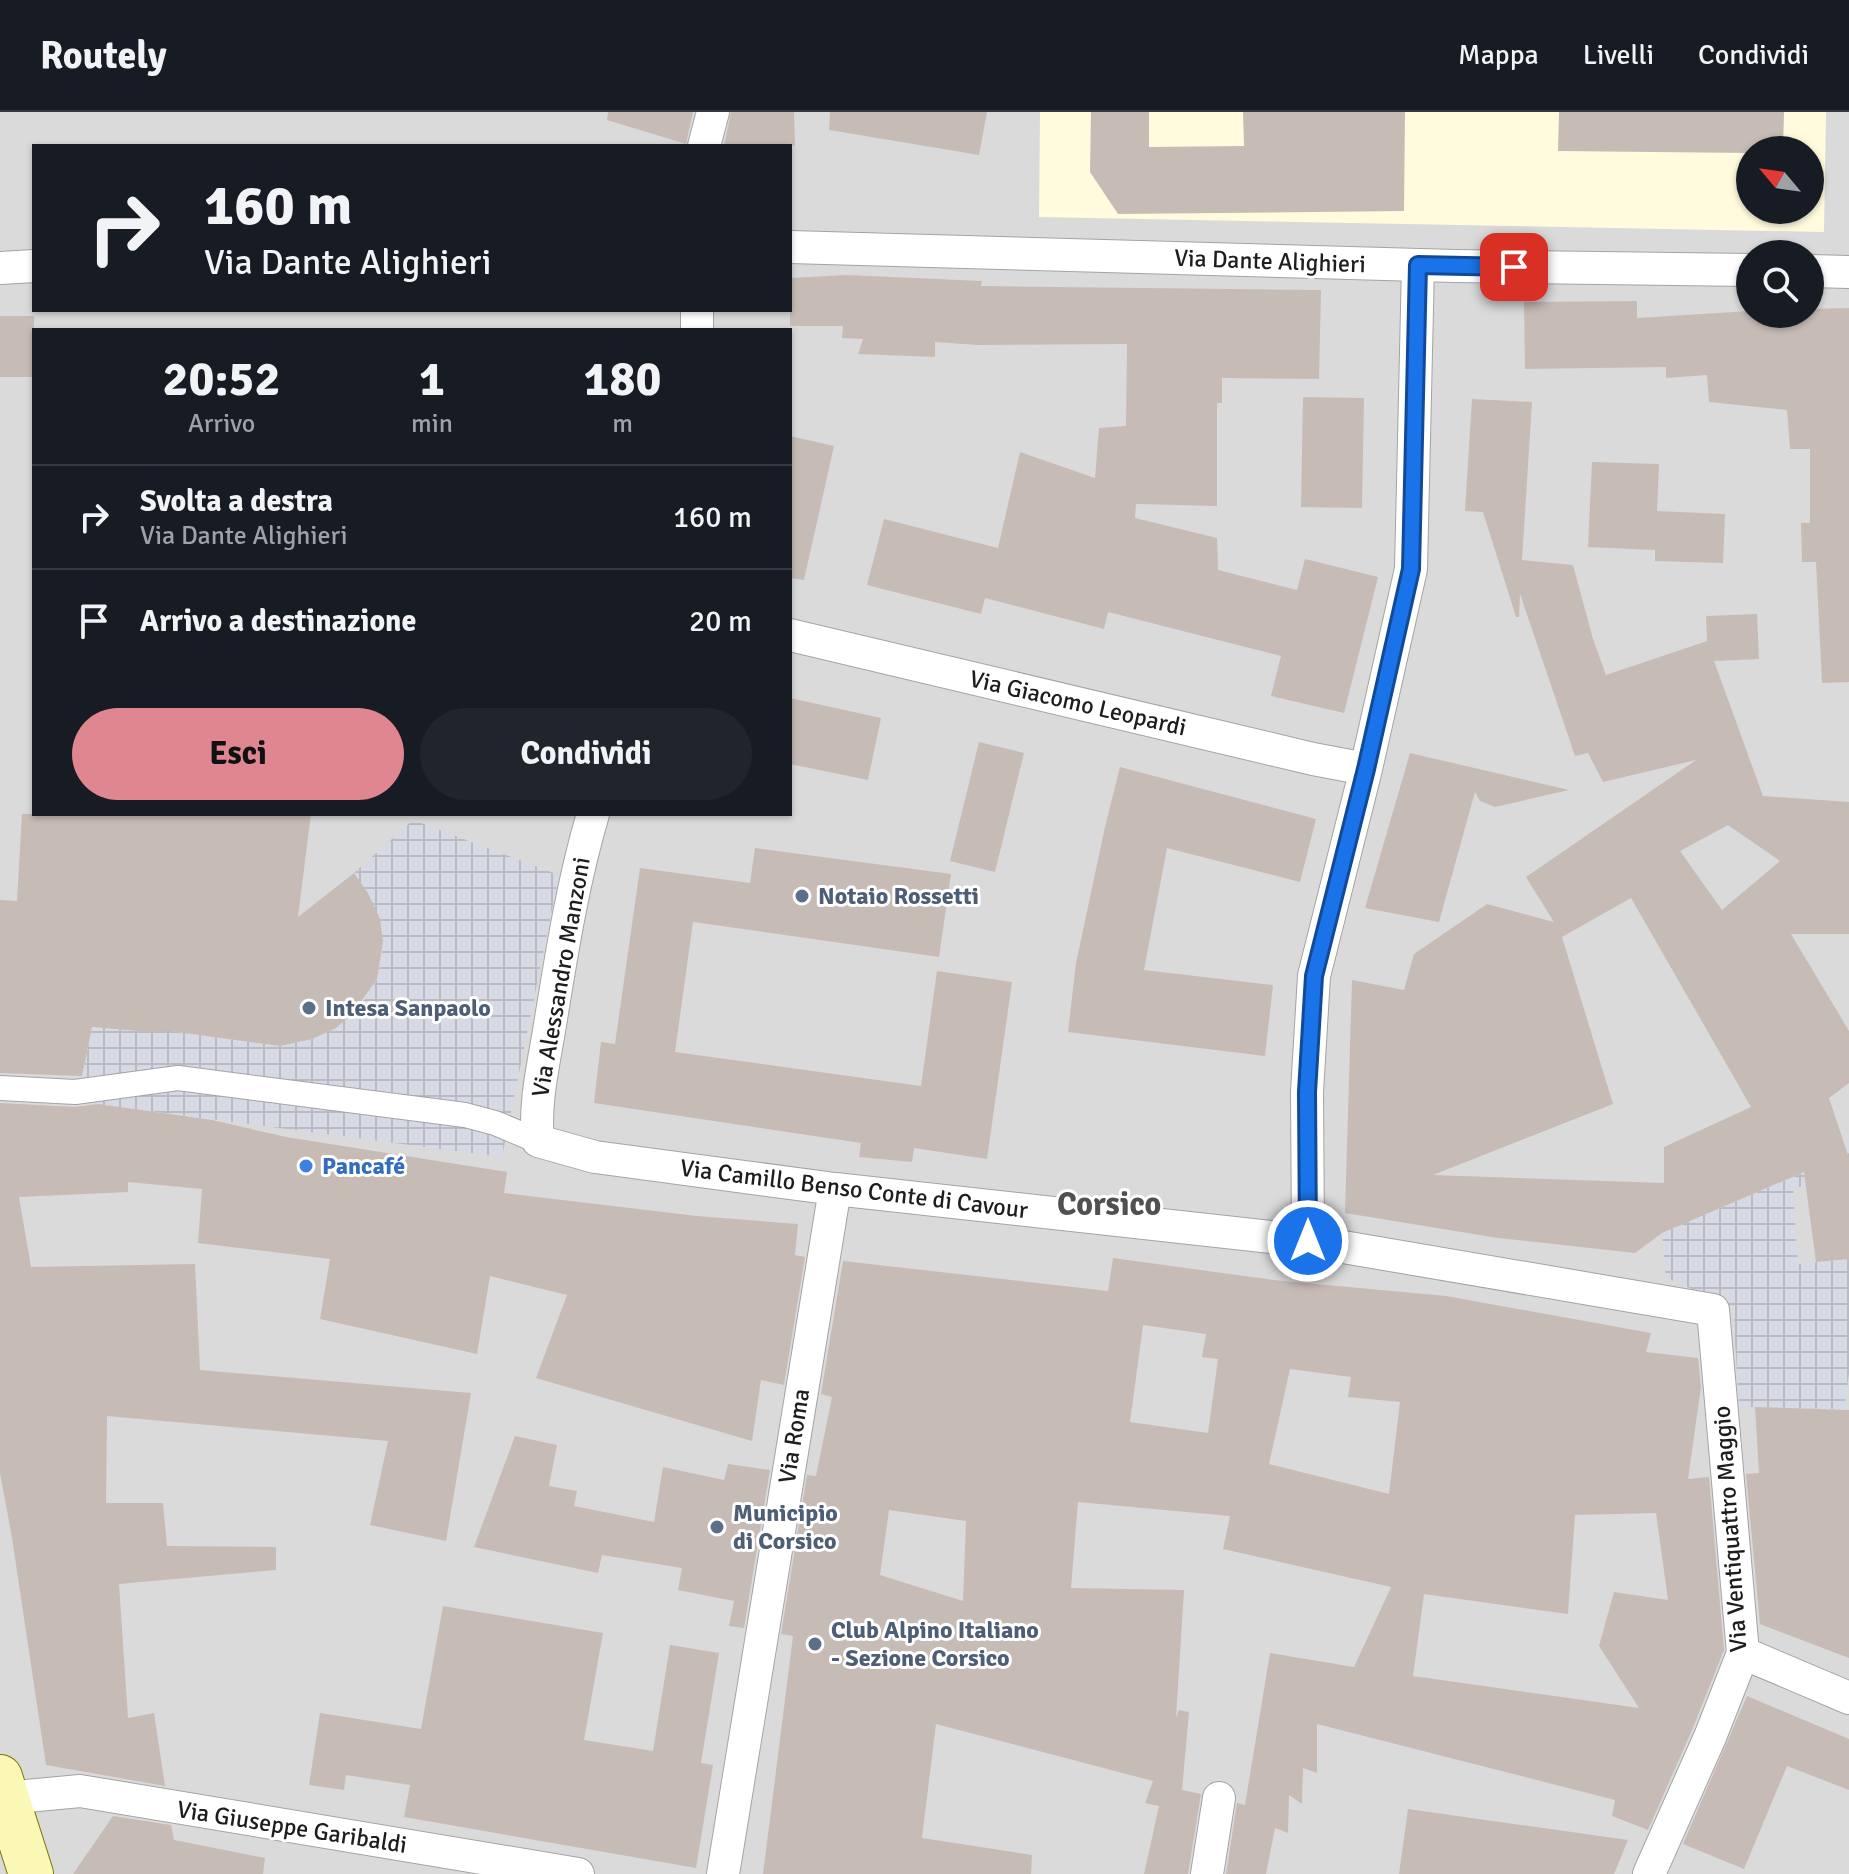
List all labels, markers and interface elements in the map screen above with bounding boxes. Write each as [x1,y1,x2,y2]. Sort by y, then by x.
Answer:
text: Routely [40,32,167,79]
text: Mappa [1458,38,1539,72]
text: Livelli [1583,38,1654,72]
text: Condividi [1698,38,1809,72]
north arrow [1736,136,1824,224]
map controls [1736,136,1824,328]
text: 160 m [204,171,352,240]
icon: right [72,176,176,280]
pin [1480,233,1548,301]
text: Via Dante Alighieri [204,240,492,285]
button: search [1736,240,1824,328]
street label: Via Dante Alighieri [1174,243,1366,279]
icon: arrive [1492,245,1536,289]
text: 20:52 [163,350,280,409]
text: 1 [419,350,445,409]
text: 180 [584,350,661,409]
text: Arrivo [188,408,255,440]
text: min [411,408,453,440]
text: m [612,408,633,440]
text: Svolta a destra [140,483,333,520]
icon: right [72,495,116,539]
text: 160 m [673,499,752,536]
text: Via Dante Alighieri [140,520,348,552]
icon: arrive [72,599,116,643]
text: Arrivo a destinazione [140,603,416,640]
text: 20 m [689,603,752,640]
street label: Via Giacomo Leopardi [967,663,1189,743]
button: Esci [72,708,404,800]
button: Condividi [420,708,752,800]
street label: Via Alessandro Manzoni [525,855,597,1099]
place label: Notaio Rossetti [818,881,979,911]
marker: Notaio Rossetti [793,887,811,905]
place label: Intesa Sanpaolo [325,993,491,1023]
marker: Intesa Sanpaolo [300,999,318,1017]
place label: Pancafé [322,1151,405,1181]
street label: Via Camillo Benso Conte di Cavour [678,1153,1030,1225]
marker: Pancafé [297,1157,315,1175]
district label: Corsico [1057,1185,1161,1224]
position arrow [1266,1199,1350,1283]
street label: Via Roma [772,1386,816,1486]
street label: Via Ventiquattro Maggio [1706,1405,1754,1653]
place label: Municipio di Corsico [733,1498,838,1556]
marker: Municipio di Corsico [708,1518,726,1536]
place label: Club Alpino Italiano - Sezione Corsico [831,1615,1039,1673]
marker: Club Alpino Italiano - Sezione Corsico [806,1635,824,1653]
street label: Via Giuseppe Garibaldi [175,1794,409,1860]

